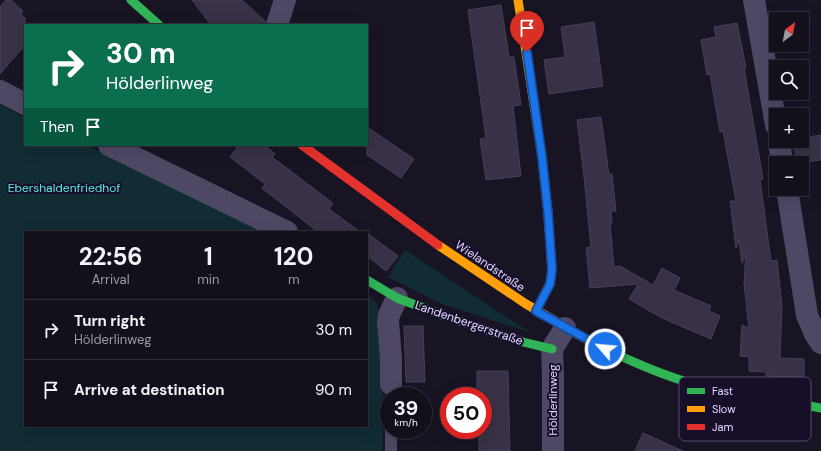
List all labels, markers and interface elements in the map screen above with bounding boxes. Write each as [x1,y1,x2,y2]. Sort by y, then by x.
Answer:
pin [510,11,544,52]
north arrow [769,12,809,52]
map controls [769,12,809,196]
icon: arrive [516,17,538,39]
text: 30 m [106,35,176,72]
icon: right [40,40,92,92]
button: search [769,60,809,100]
text: Hölderlinweg [106,71,213,95]
button: + [769,108,809,148]
icon: arrive [82,116,104,138]
text: Then [40,117,74,137]
button: − [769,156,809,196]
park label: Ebershaldenfriedhof [8,180,120,196]
street label: Wielandstraße [452,237,528,295]
text: 22:56 [79,241,143,272]
text: 1 [204,241,213,272]
text: 120 [274,241,313,272]
text: Arrival [92,271,130,288]
text: min [197,271,219,288]
text: m [288,271,299,288]
street label: Landenbergerstraße [413,297,525,349]
text: Turn right [74,311,145,331]
icon: right [40,319,62,341]
text: 30 m [316,320,352,340]
position arrow [584,328,626,370]
text: Hölderlinweg [74,331,152,348]
street label: Hölderlinweg [545,364,561,436]
legend [679,377,811,441]
icon: arrive [40,379,62,401]
text: Arrive at destination [74,380,225,400]
text: 90 m [315,380,352,400]
text: Fast [712,384,733,398]
speed limit sign: 50 [440,387,492,439]
text: 39 [394,395,418,421]
text: Slow [712,402,736,416]
text: km/h [394,416,418,429]
text: Jam [712,420,733,434]

